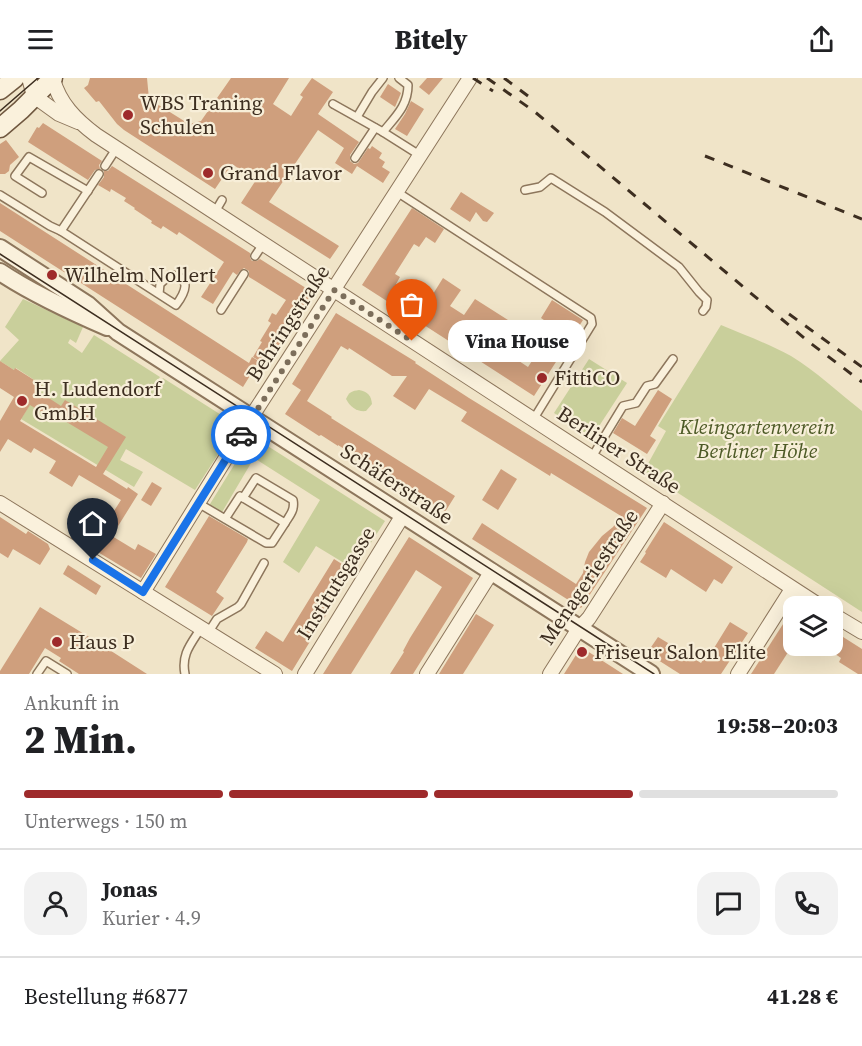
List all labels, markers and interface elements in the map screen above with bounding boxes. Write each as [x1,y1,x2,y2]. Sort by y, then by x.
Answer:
text: Bitely [395,21,467,58]
icon: menu [24,23,57,56]
icon: share [805,23,838,56]
place label: WBS Traning Schulen [140,88,263,141]
marker: WBS Traning Schulen [121,108,135,122]
place label: Grand Flavor [220,158,342,187]
marker: Grand Flavor [201,166,215,180]
street label: Behringstraße [239,259,336,387]
place label: Wilhelm Nollert [64,260,215,289]
marker: Wilhelm Nollert [45,268,59,282]
pin [386,279,437,341]
icon: bag [395,288,428,321]
callout: Vina House [448,320,586,362]
text: Vina House [465,327,569,355]
place label: FittiCO [554,363,620,392]
marker: FittiCO [535,371,549,385]
place label: H. Ludendorf GmbH [34,374,162,427]
marker: H. Ludendorf GmbH [15,394,29,408]
street label: Berliner Straße [552,399,687,500]
courier [211,405,271,465]
park label: Kleingartenverein Berliner Höhe [678,412,835,465]
icon: car [225,419,258,452]
street label: Schäferstraße [335,436,459,531]
pin [67,498,118,560]
street label: Menageriestraße [532,503,645,650]
icon: home [76,507,109,540]
street label: Institutsgasse [289,521,382,645]
map controls [783,596,843,656]
button: layers [783,596,843,656]
place label: Haus P [69,627,134,656]
marker: Haus P [50,635,64,649]
place label: Friseur Salon Elite [594,637,766,666]
marker: Friseur Salon Elite [575,645,589,659]
text: Ankunft in [24,689,120,717]
text: 19:58–20:03 [716,710,838,740]
text: 2 Min. [24,713,137,766]
text: Unterwegs · 150 m [24,807,187,835]
button: person [24,872,87,935]
button: chat [697,872,760,935]
button: phone [775,872,838,935]
text: Jonas [102,874,158,904]
text: Kurier · 4.9 [102,904,201,932]
text: Bestellung #6877 [24,981,188,1011]
text: 41.28 € [767,981,838,1011]

